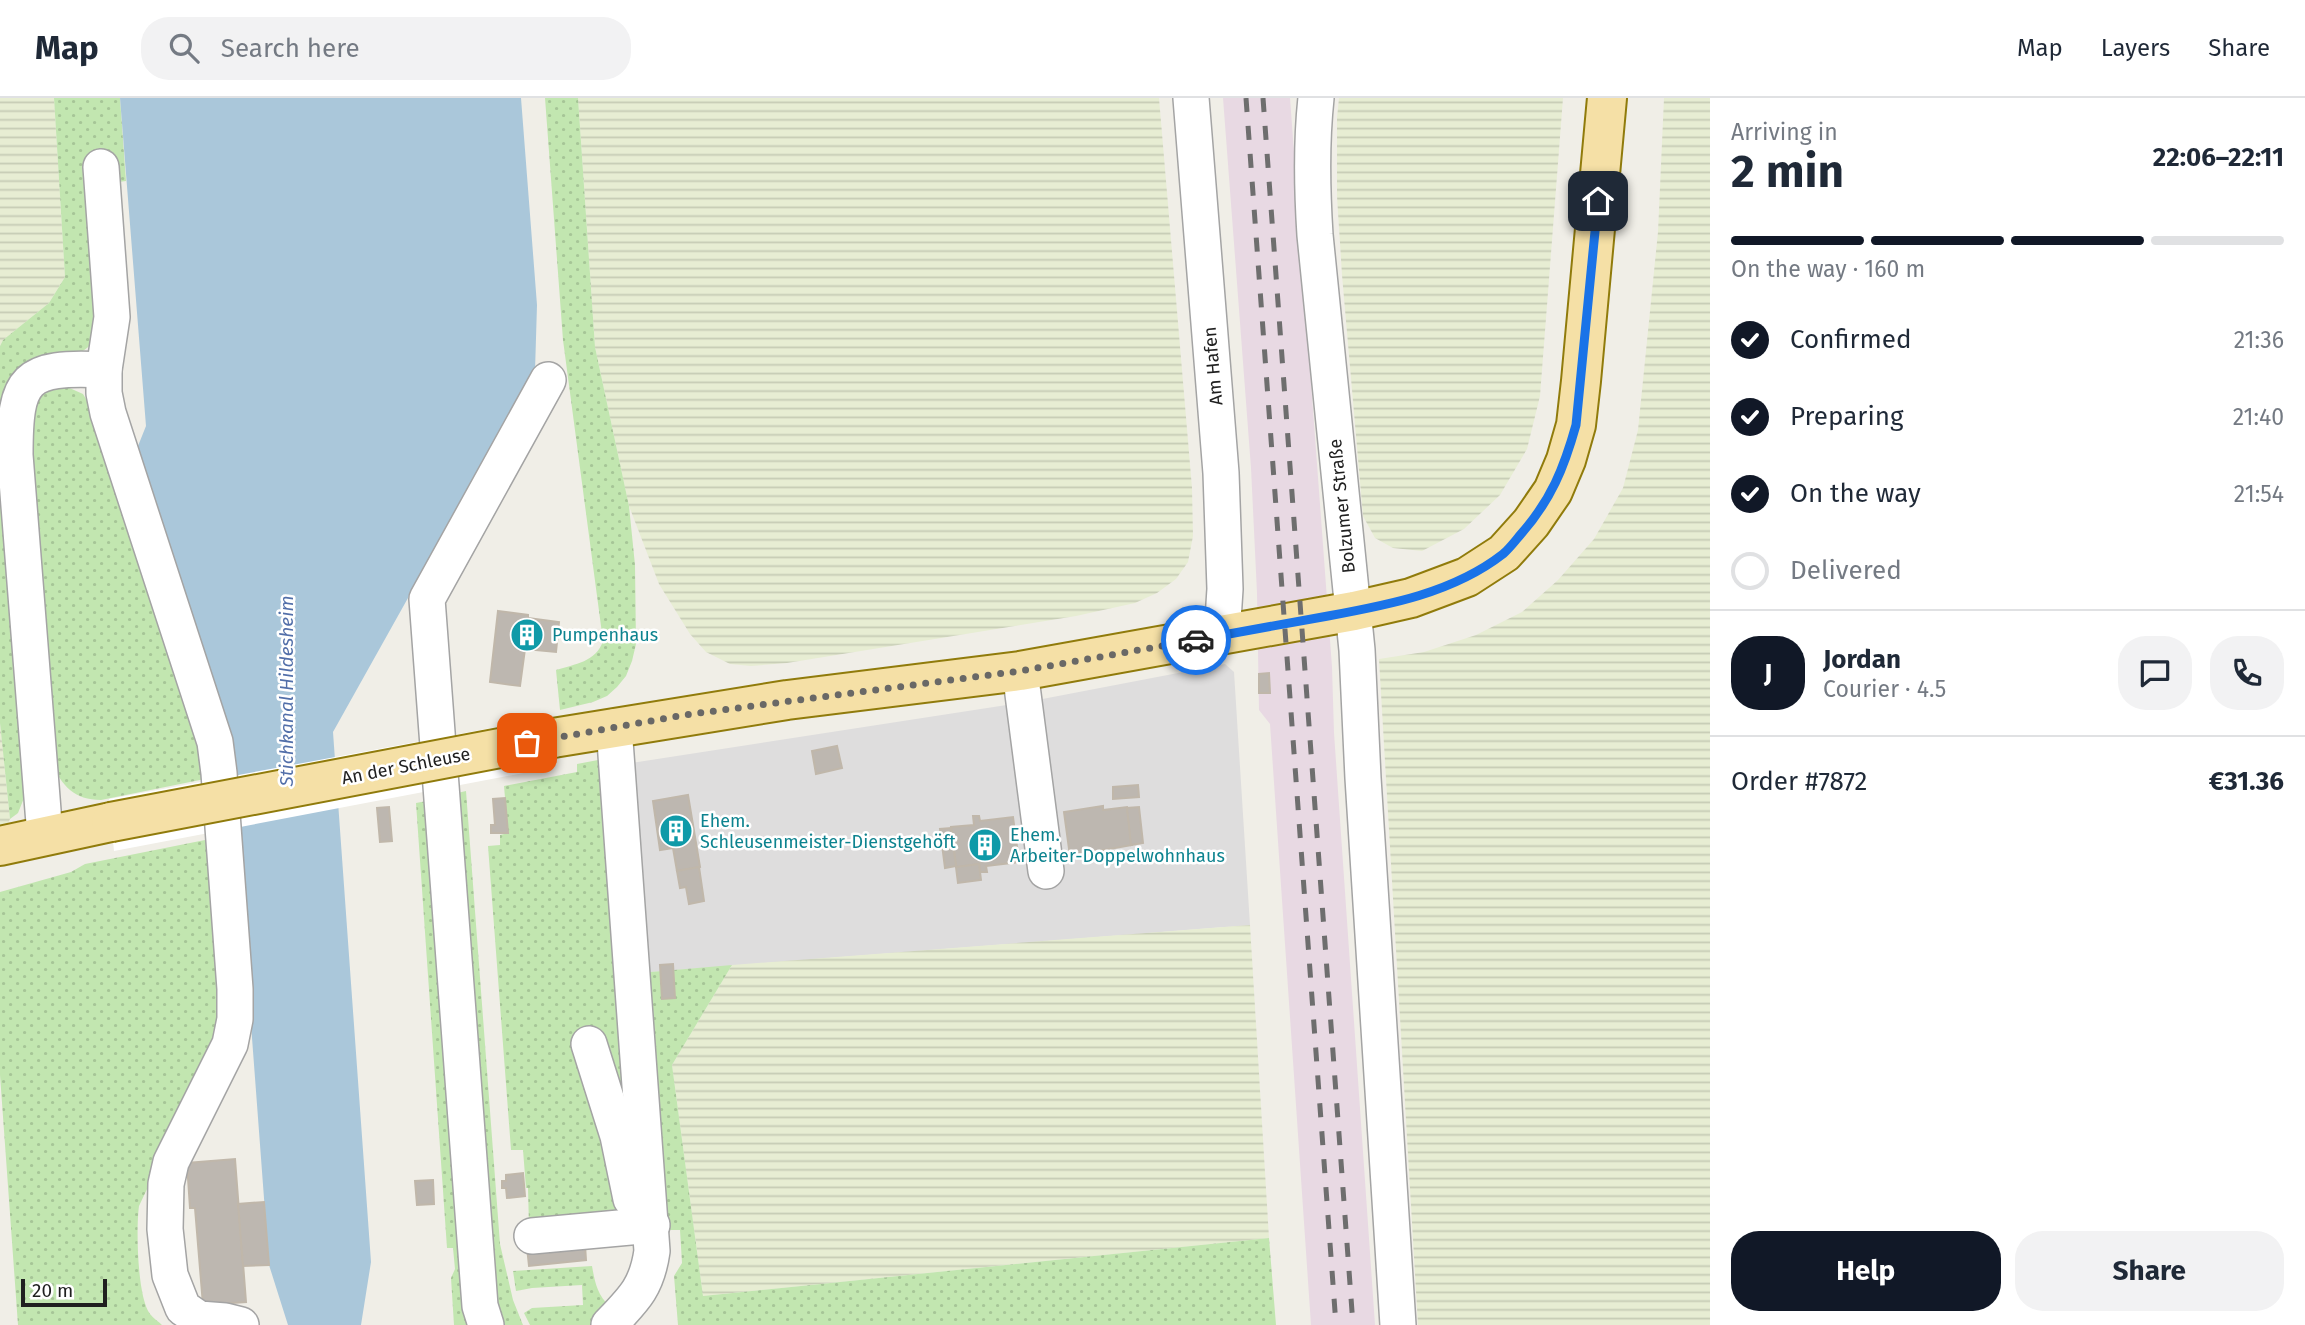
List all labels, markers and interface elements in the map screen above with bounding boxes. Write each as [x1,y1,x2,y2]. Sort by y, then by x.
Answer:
search box [141,17,631,80]
text: Map [35,28,99,68]
icon: search [165,29,203,67]
text: Search here [221,33,360,64]
text: Map [2017,34,2063,62]
text: Layers [2101,34,2170,62]
text: Share [2208,34,2270,62]
text: Arriving in [1731,118,1838,146]
text: 22:06–22:11 [2153,142,2284,173]
text: 2 min [1731,144,1844,199]
pin [1568,171,1628,231]
icon: home [1579,182,1617,220]
text: On the way · 160 m [1731,255,1925,283]
icon: check [1731,321,1769,359]
text: Confirmed [1790,324,1911,355]
street label: Am Hafen [1199,326,1227,406]
text: 21:36 [2234,326,2284,354]
icon: check [1731,398,1769,436]
text: Preparing [1790,401,1903,432]
text: 21:40 [2233,403,2284,431]
street label: Bolzumer Straße [1324,438,1360,574]
icon: check [1731,475,1769,513]
text: On the way [1790,478,1921,509]
text: 21:54 [2234,480,2284,508]
text: Delivered [1790,555,1902,586]
water label: Stichkanal Hildesheim [275,595,298,788]
courier [1161,605,1231,675]
building icon: Pumpenhaus [508,616,546,654]
icon: car [1177,621,1215,659]
place label: Pumpenhaus [552,624,658,646]
button: chat [2118,636,2192,710]
button: phone [2210,636,2284,710]
text: Jordan [1823,644,1901,675]
text: J [1764,658,1772,689]
text: Courier · 4.5 [1823,675,1946,703]
pin [497,713,557,773]
icon: bag [508,724,546,762]
street label: An der Schleuse [340,743,472,789]
text: Order #7872 [1731,766,1867,797]
text: €31.36 [2209,766,2284,797]
place label: Ehem. Schleusenmeister-Dienstgehöft [700,810,956,853]
building icon: Ehem. Schleusenmeister-Dienstgehöft [657,812,695,850]
place label: Ehem. Arbeiter-Doppelwohnhaus [1010,824,1225,867]
building icon: Ehem. Arbeiter-Doppelwohnhaus [966,826,1004,864]
button: Help [1731,1231,2001,1311]
button: Share [2015,1231,2284,1311]
scale bar [21,1276,107,1308]
text: 20 m [32,1279,73,1302]

